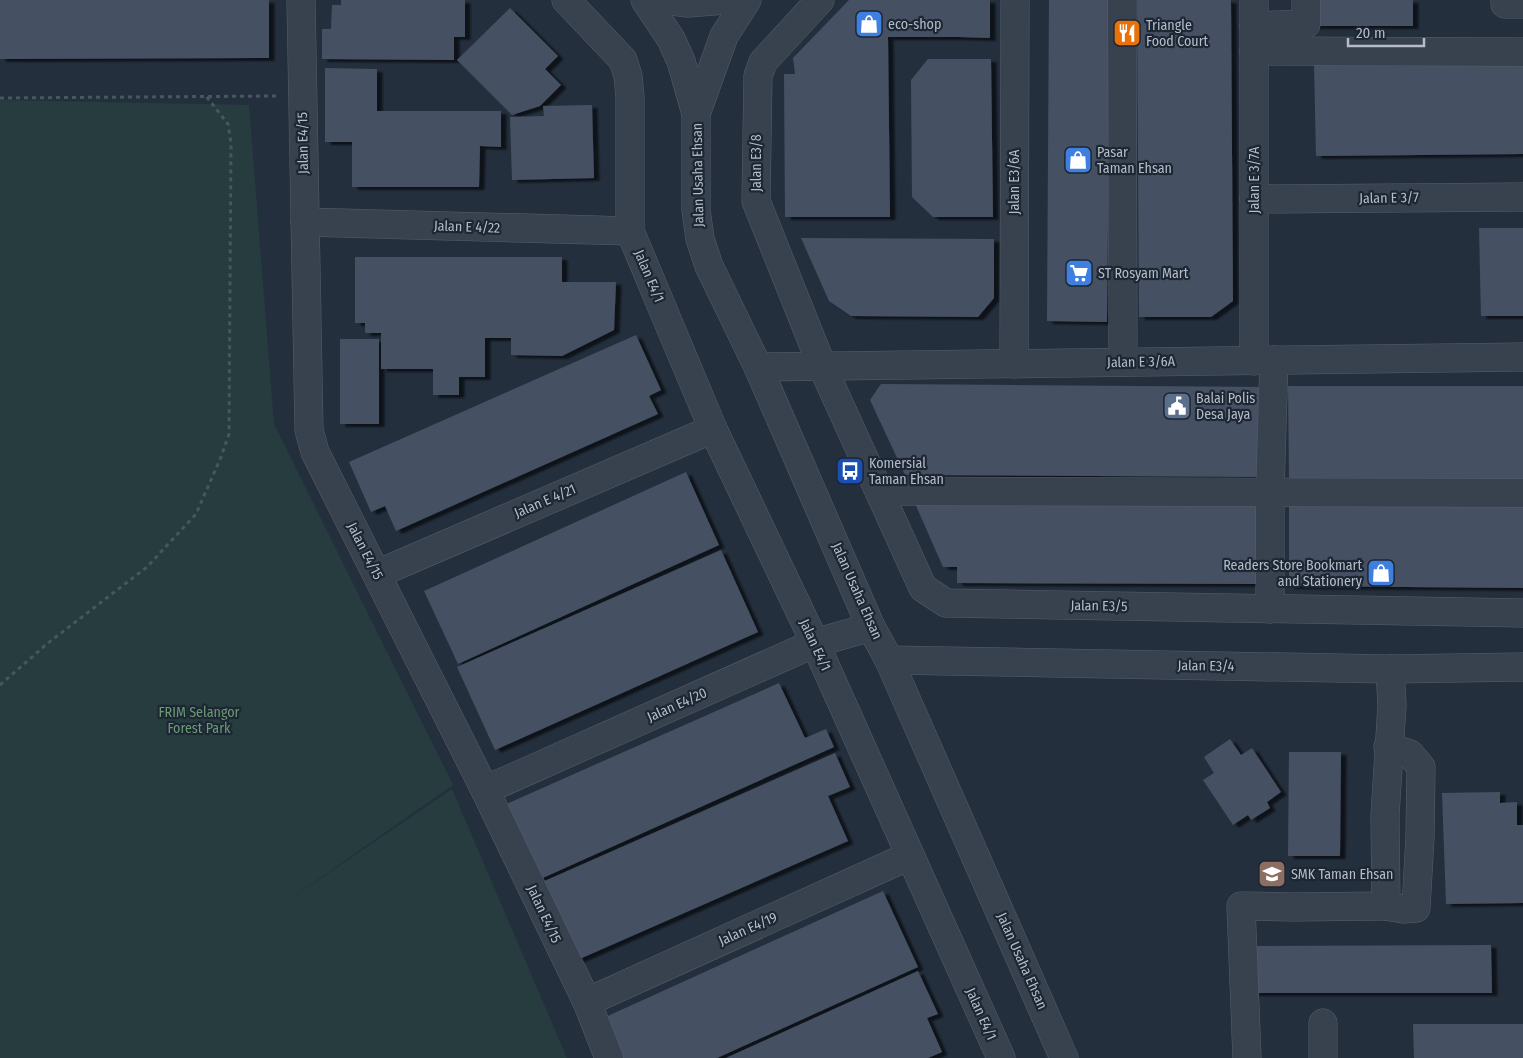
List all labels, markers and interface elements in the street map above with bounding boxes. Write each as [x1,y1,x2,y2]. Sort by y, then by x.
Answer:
shop icon: eco-shop [854,9,884,39]
scale bar [1348,15,1424,47]
place label: eco-shop [888,16,941,33]
place label: Triangle Food Court [1146,17,1209,50]
restaurant icon: Triangle Food Court [1112,18,1142,48]
text: 20 m [1356,24,1386,42]
street label: Jalan E4/15 [294,112,312,174]
street label: Jalan Usaha Ehsan [689,123,707,227]
street label: Jalan E3/8 [748,134,765,192]
place label: Pasar Taman Ehsan [1097,144,1172,177]
shop icon: Pasar Taman Ehsan [1063,145,1093,175]
street label: Jalan E 3/7A [1246,146,1263,213]
street label: Jalan E3/6A [1006,149,1023,214]
street label: Jalan E 3/7 [1359,189,1419,207]
street label: Jalan E 4/22 [434,217,500,237]
street label: Jalan E4/1 [630,247,668,305]
supermarket icon: ST Rosyam Mart [1064,258,1094,288]
place label: ST Rosyam Mart [1098,265,1189,282]
street label: Jalan E 3/6A [1107,353,1176,371]
place label: Balai Polis Desa Jaya [1196,390,1255,423]
public building icon: Balai Polis Desa Jaya [1162,391,1192,421]
place label: Komersial Taman Ehsan [869,455,944,488]
bus stop icon: Komersial Taman Ehsan [835,456,865,486]
street label: Jalan E 4/21 [512,480,578,522]
street label: Jalan E4/15 [343,520,387,582]
street label: Jalan Usaha Ehsan [828,540,886,642]
place label: Readers Store Bookmart and Stationery [1223,557,1363,590]
shop icon: Readers Store Bookmart and Stationery [1366,558,1396,588]
street label: Jalan E3/5 [1070,597,1128,615]
street label: Jalan E4/1 [796,616,834,674]
street label: Jalan E3/4 [1177,657,1235,675]
street label: Jalan E4/20 [644,684,710,726]
park label: FRIM Selangor Forest Park [158,704,240,737]
school or university icon: SMK Taman Ehsan [1257,859,1287,889]
place label: SMK Taman Ehsan [1291,866,1393,883]
street label: Jalan E4/15 [523,882,565,946]
street label: Jalan E4/19 [716,908,780,949]
street label: Jalan Usaha Ehsan [993,910,1051,1012]
street label: Jalan E4/1 [962,985,1000,1043]

